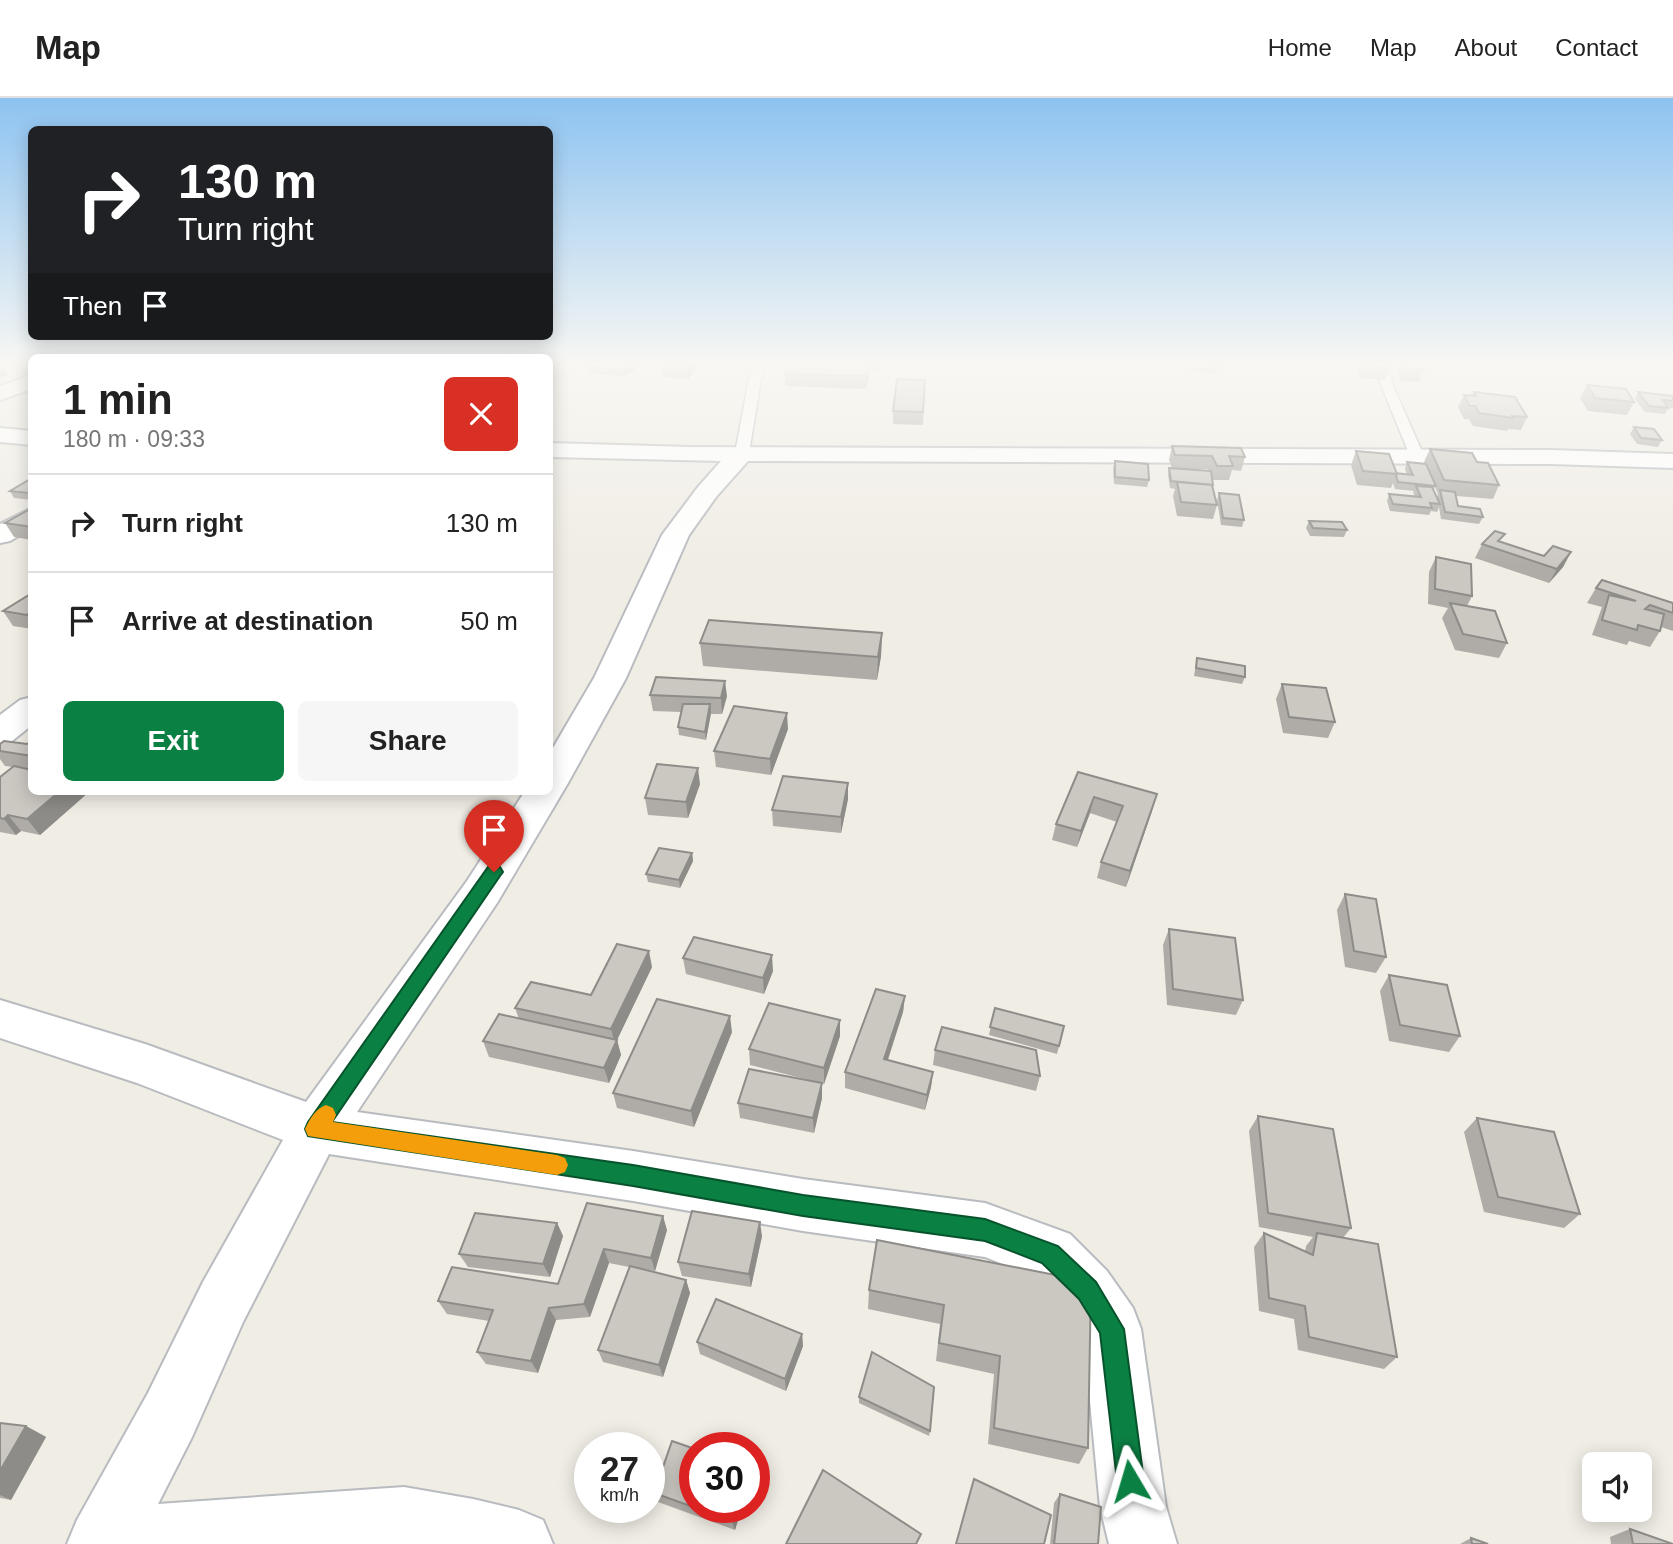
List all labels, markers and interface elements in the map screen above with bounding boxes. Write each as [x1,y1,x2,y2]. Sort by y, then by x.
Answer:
text: Map [35,29,101,66]
text: Home [1268,34,1332,61]
text: Map [1370,34,1417,61]
text: About [1455,34,1517,61]
text: Contact [1555,34,1638,61]
icon: right [63,154,154,245]
text: 130 m [178,154,317,208]
text: Turn right [178,211,314,247]
icon: arrive [136,287,174,325]
text: Then [63,291,122,321]
text: 1 min [63,376,173,423]
button: close [444,377,518,451]
text: 180 m · 09:33 [63,426,205,452]
icon: right [63,504,101,542]
text: Turn right [122,508,243,538]
text: 130 m [446,508,518,538]
icon: arrive [63,602,101,640]
text: Arrive at destination [122,606,373,636]
text: 50 m [460,606,518,636]
button: Exit [63,701,284,781]
button: Share [298,701,518,781]
pin [464,800,524,872]
icon: arrive [475,811,513,849]
speed limit sign: 30 [679,1432,770,1523]
position arrow [1093,1444,1167,1518]
text: 27 [600,1449,639,1488]
map controls [1582,1452,1652,1522]
button: sound [1582,1452,1652,1522]
text: km/h [600,1485,639,1505]

